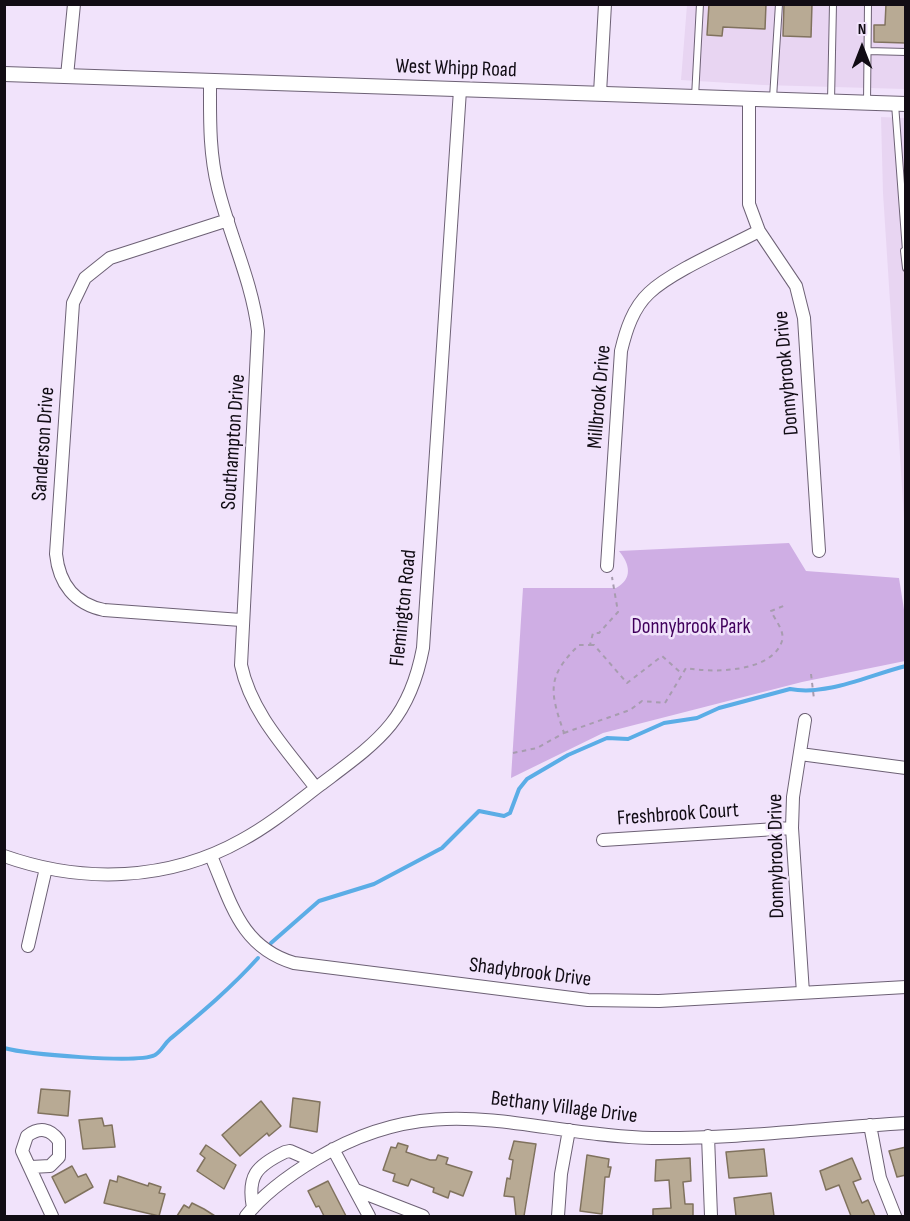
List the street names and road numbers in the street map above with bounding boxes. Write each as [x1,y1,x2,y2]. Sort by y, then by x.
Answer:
street label: West Whipp Road [395,54,517,84]
street label: Donnybrook Drive [769,310,805,436]
street label: Millbrook Drive [583,344,617,450]
street label: Southampton Drive [217,373,251,511]
street label: Sanderson Drive [27,386,61,502]
street label: Flemington Road [385,548,423,668]
street label: Donnybrook Drive [763,793,791,919]
street label: Freshbrook Court [616,798,740,832]
street label: Shadybrook Drive [468,953,592,993]
street label: Bethany Village Drive [489,1087,639,1129]

